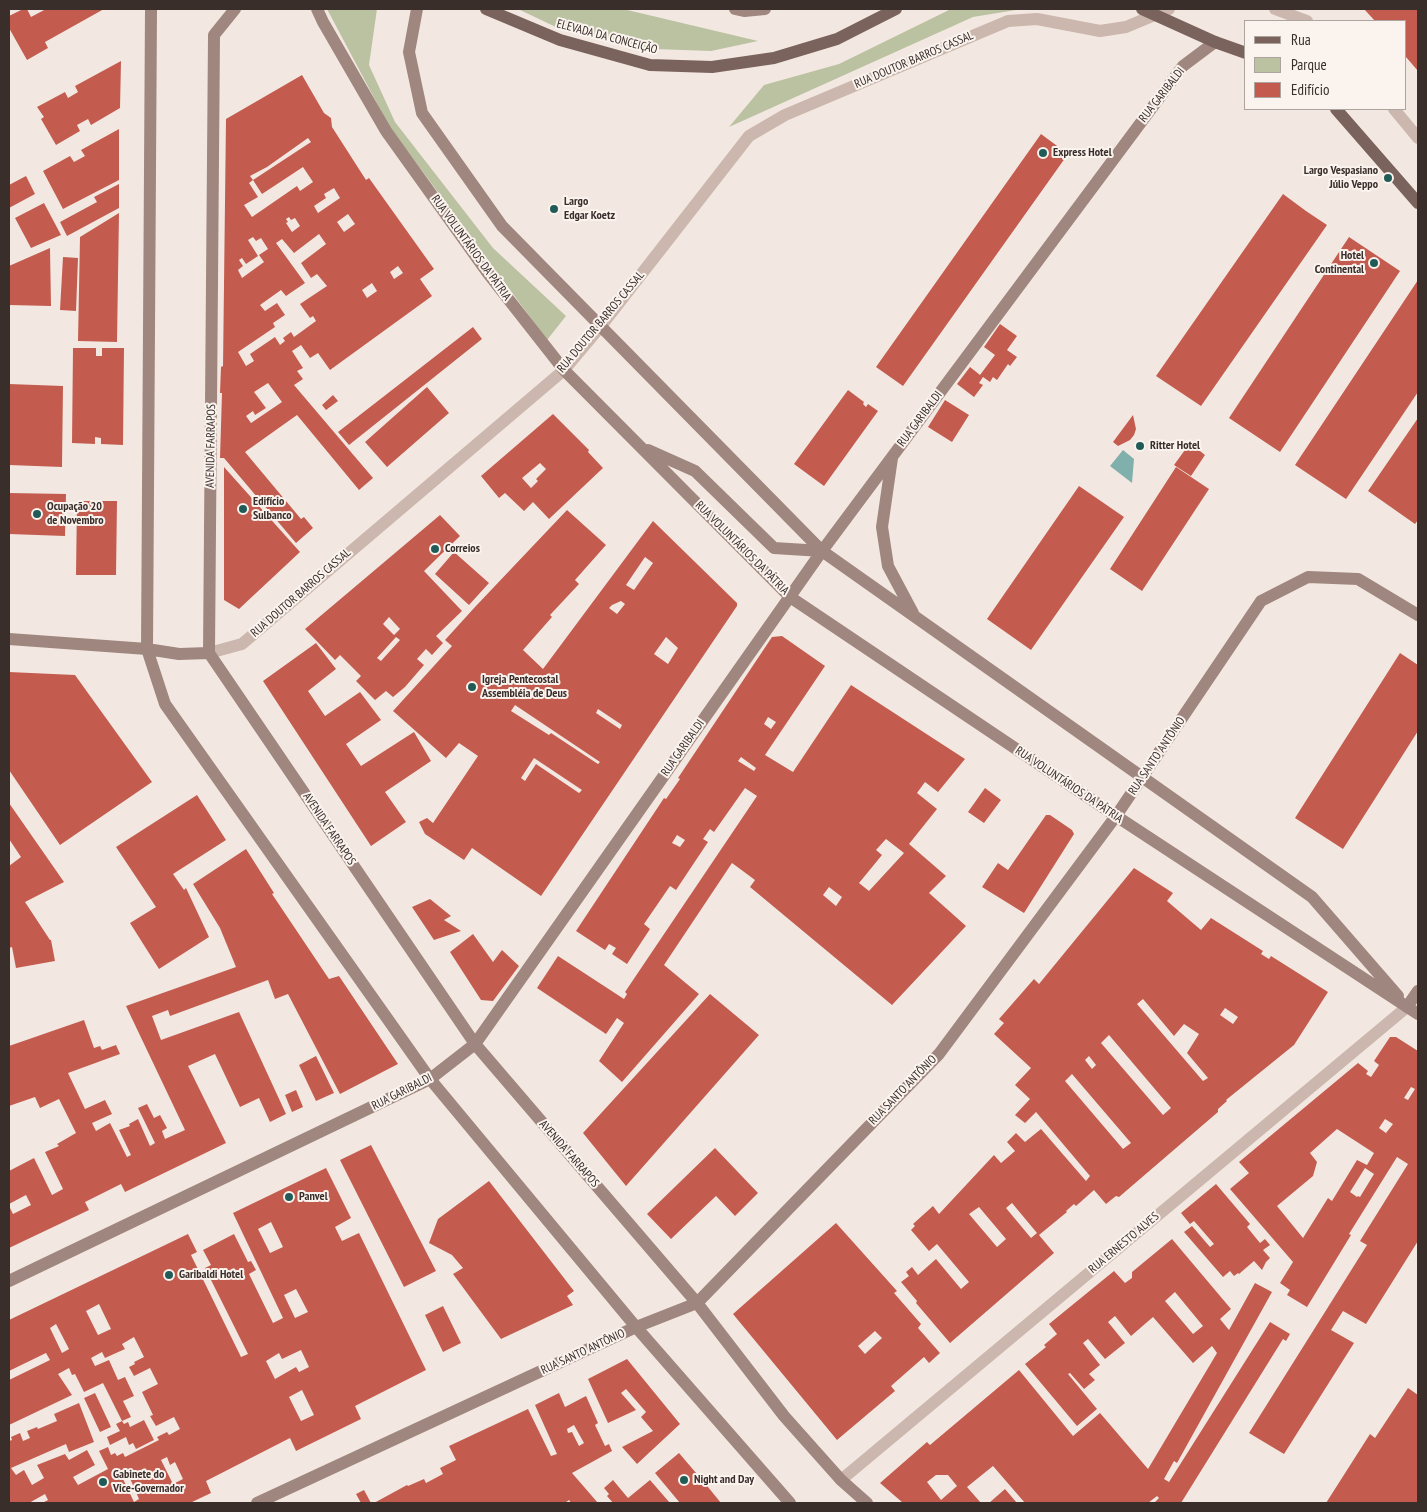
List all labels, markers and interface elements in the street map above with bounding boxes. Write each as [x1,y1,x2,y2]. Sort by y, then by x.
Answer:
street label: ELEVADA DA CONCEIÇÃO [555,17,659,57]
legend [1244,20,1407,110]
street label: RUA DOUTOR BARROS CASSAL [852,28,976,92]
text: Rua [1291,30,1311,49]
text: Parque [1291,55,1327,74]
street label: RUA GARIBALDI [1136,65,1188,125]
text: Edifício [1291,80,1329,99]
place label: Express Hotel [1053,146,1112,160]
marker: Express Hotel [1037,147,1049,159]
place label: Largo Vespasiano Júlio Veppo [1304,164,1378,192]
marker: Largo Vespasiano Júlio Veppo [1382,172,1394,184]
street label: RUA VOLUNTÁRIOS DA PÁTRIA [428,193,514,303]
place label: Largo Edgar Koetz [564,195,615,223]
marker: Largo Edgar Koetz [548,203,560,215]
place label: Hotel Continental [1315,249,1364,277]
marker: Hotel Continental [1368,257,1380,269]
street label: RUA DOUTOR BARROS CASSAL [554,268,648,376]
street label: RUA GARIBALDI [894,388,946,450]
street label: AVENIDA FARRAPOS [203,404,219,488]
place label: Ritter Hotel [1150,439,1200,453]
marker: Ritter Hotel [1134,440,1146,452]
place label: Edifício Sulbanco [253,495,292,523]
street label: RUA VOLUNTÁRIOS DA PÁTRIA [692,498,792,598]
place label: Ocupação 20 de Novembro [47,500,104,528]
marker: Edifício Sulbanco [237,503,249,515]
marker: Ocupação 20 de Novembro [31,508,43,520]
place label: Correios [445,542,480,556]
marker: Correios [429,543,441,555]
street label: RUA DOUTOR BARROS CASSAL [248,546,354,640]
place label: Igreja Pentecostal Assembléia de Deus [482,673,567,701]
marker: Igreja Pentecostal Assembléia de Deus [466,681,478,693]
street label: RUA SANTO ANTÔNIO [1126,714,1188,798]
street label: RUA GARIBALDI [658,717,708,779]
street label: RUA VOLUNTÁRIOS DA PÁTRIA [1012,744,1126,826]
street label: AVENIDA FARRAPOS [300,790,358,868]
street label: RUA SANTO ANTÔNIO [866,1052,940,1128]
street label: RUA GARIBALDI [369,1071,435,1113]
street label: AVENIDA FARRAPOS [536,1118,602,1190]
place label: Panvel [299,1190,328,1204]
marker: Panvel [283,1191,295,1203]
street label: RUA ERNESTO ALVES [1086,1209,1162,1277]
place label: Garibaldi Hotel [179,1268,243,1282]
marker: Garibaldi Hotel [163,1269,175,1281]
street label: RUA SANTO ANTÔNIO [539,1326,627,1378]
place label: Gabinete do Vice-Governador [113,1468,184,1496]
place label: Night and Day [694,1473,754,1487]
marker: Night and Day [678,1474,690,1486]
marker: Gabinete do Vice-Governador [97,1476,109,1488]

